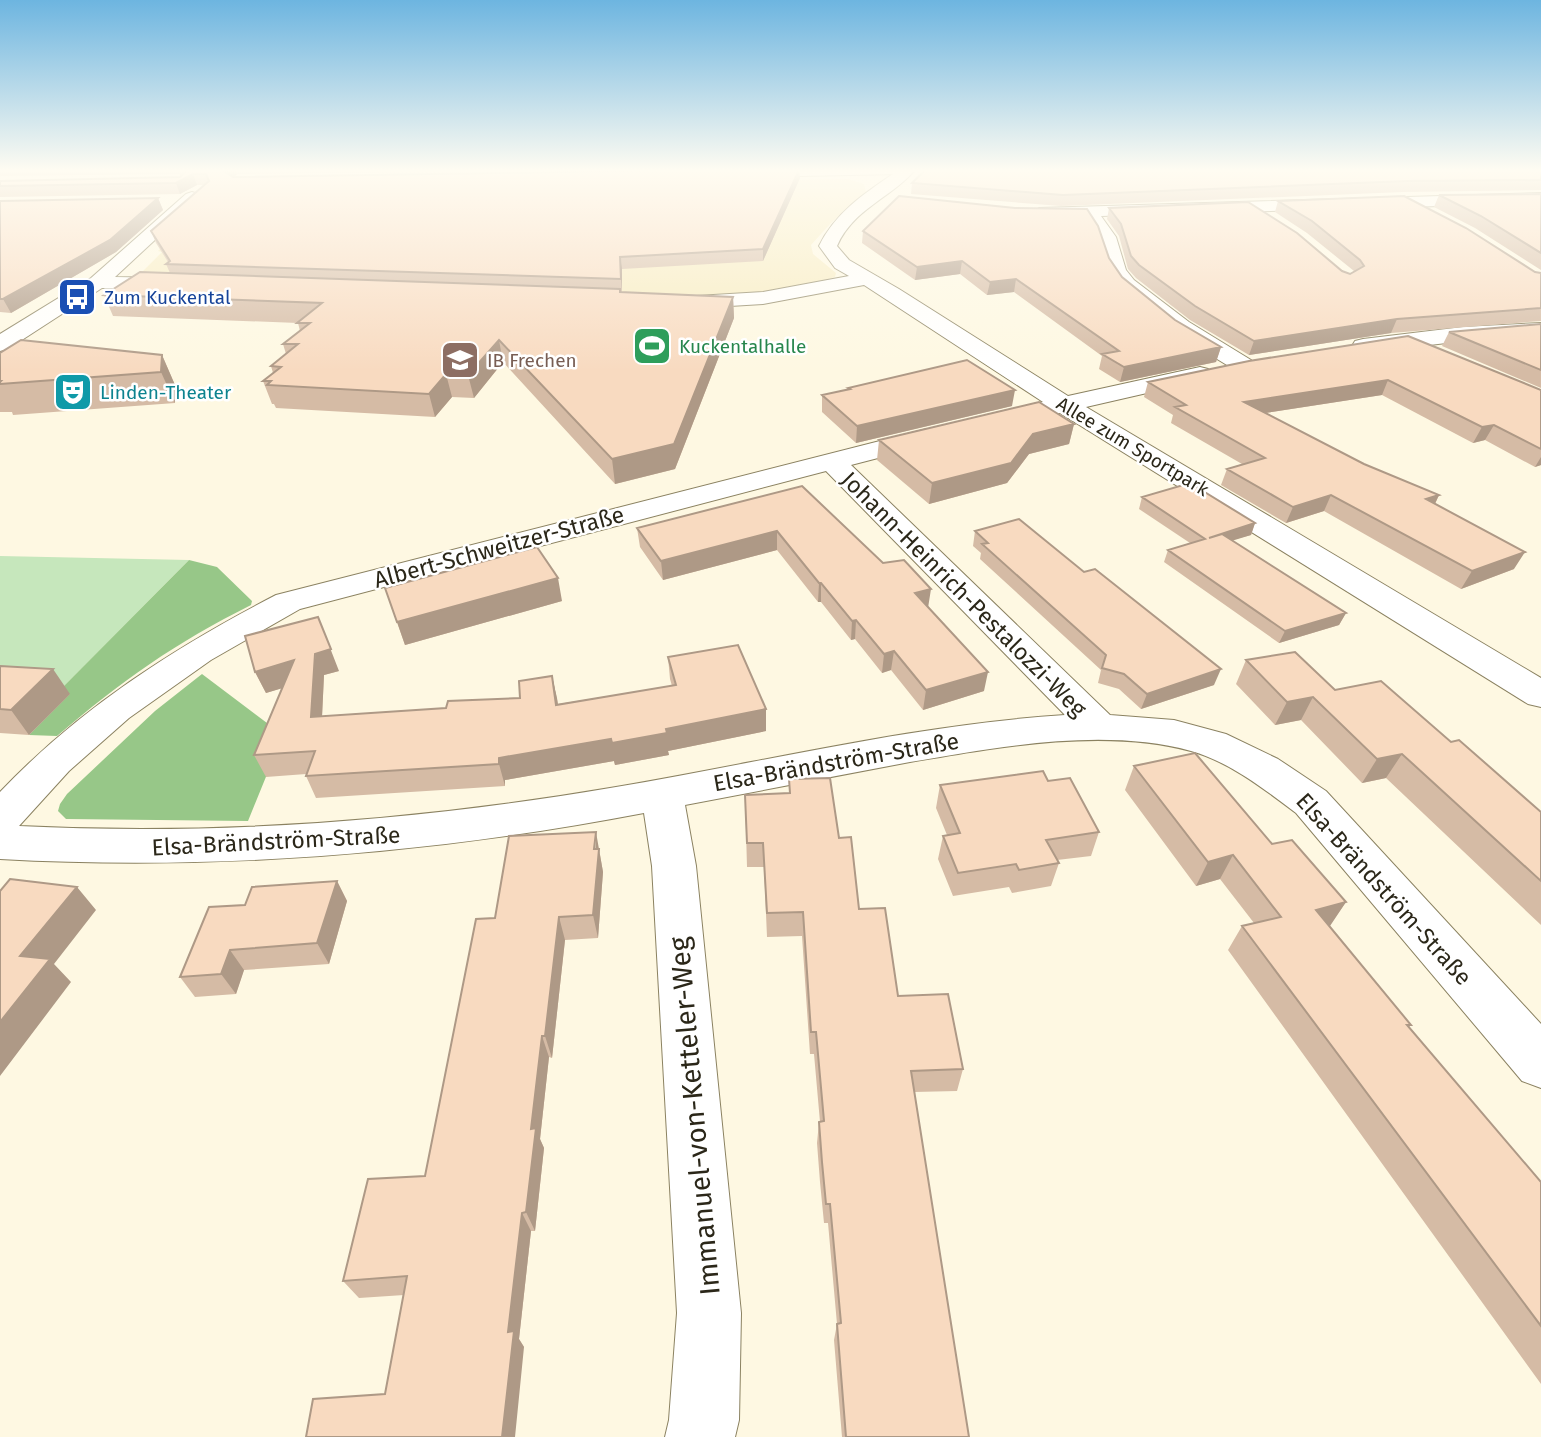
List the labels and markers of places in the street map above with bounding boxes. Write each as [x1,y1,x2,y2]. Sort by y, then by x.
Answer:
bus stop icon: Zum Kuckental [56,276,98,318]
place label: Zum Kuckental [104,286,231,309]
sports icon: Kuckentalhalle [631,325,673,367]
place label: Kuckentalhalle [679,335,806,358]
school or university icon: IB Frechen [439,339,481,381]
place label: IB Frechen [487,349,577,372]
theatre icon: Linden-Theater [52,371,94,413]
place label: Linden-Theater [100,381,232,404]

